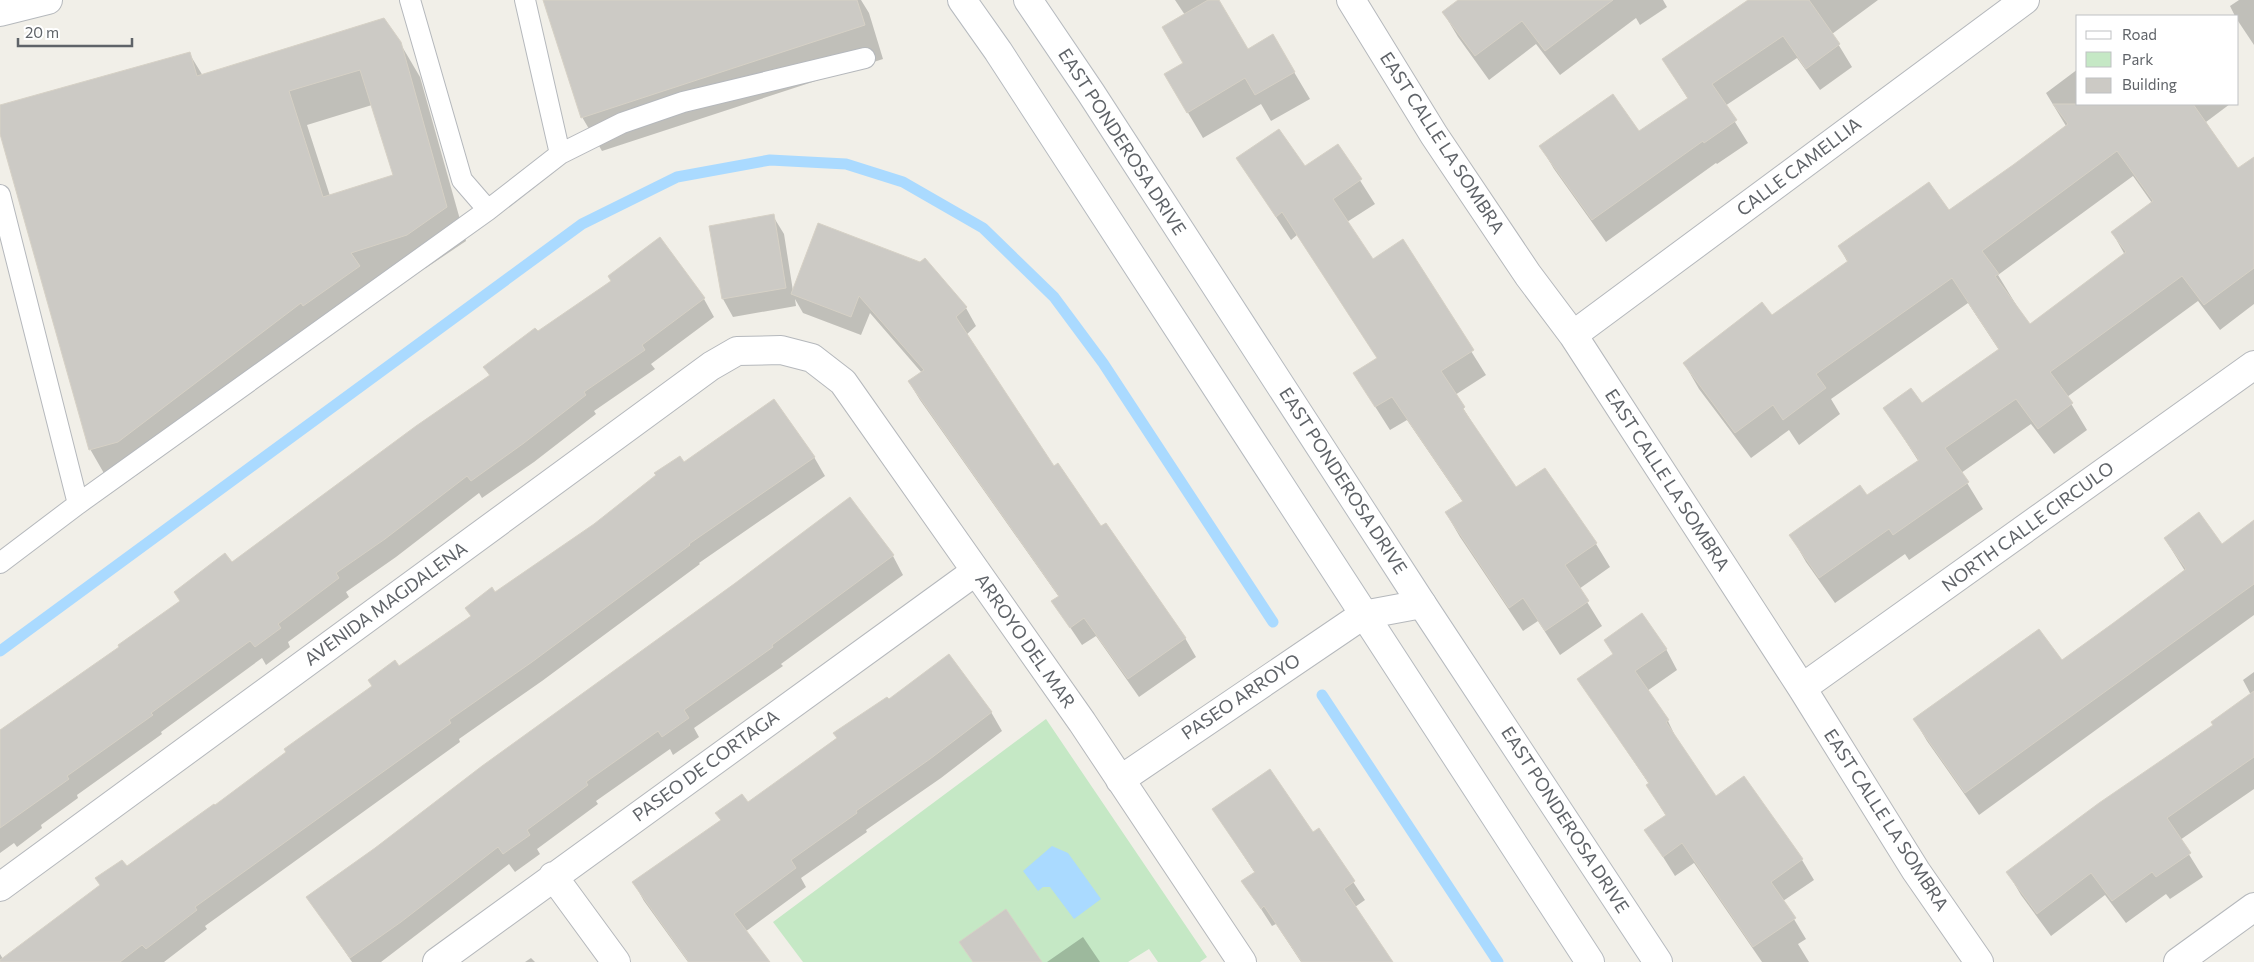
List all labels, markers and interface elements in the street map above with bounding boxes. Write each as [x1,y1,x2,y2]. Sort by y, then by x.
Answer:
scale bar [18,15,131,47]
legend [2076,15,2239,105]
text: 20 m [25,23,59,41]
text: Road [2122,25,2157,43]
street label: EAST PONDEROSA DRIVE [1054,44,1191,239]
street label: EAST CALLE LA SOMBRA [1376,47,1510,237]
text: Park [2122,50,2153,68]
text: Building [2122,75,2177,93]
street label: CALLE CAMELLIA [1732,112,1865,220]
street label: EAST PONDEROSA DRIVE [1275,383,1412,578]
street label: EAST CALLE LA SOMBRA [1601,384,1735,574]
street label: NORTH CALLE CIRCULO [1937,456,2118,596]
street label: AVENIDA MAGDALENA [300,537,471,670]
street label: ARROYO DEL MAR [971,569,1080,712]
street label: PASEO ARROYO [1177,648,1304,744]
street label: PASEO DE CORTAGA [628,705,783,826]
street label: EAST PONDEROSA DRIVE [1497,722,1634,917]
street label: EAST CALLE LA SOMBRA [1820,724,1954,914]

